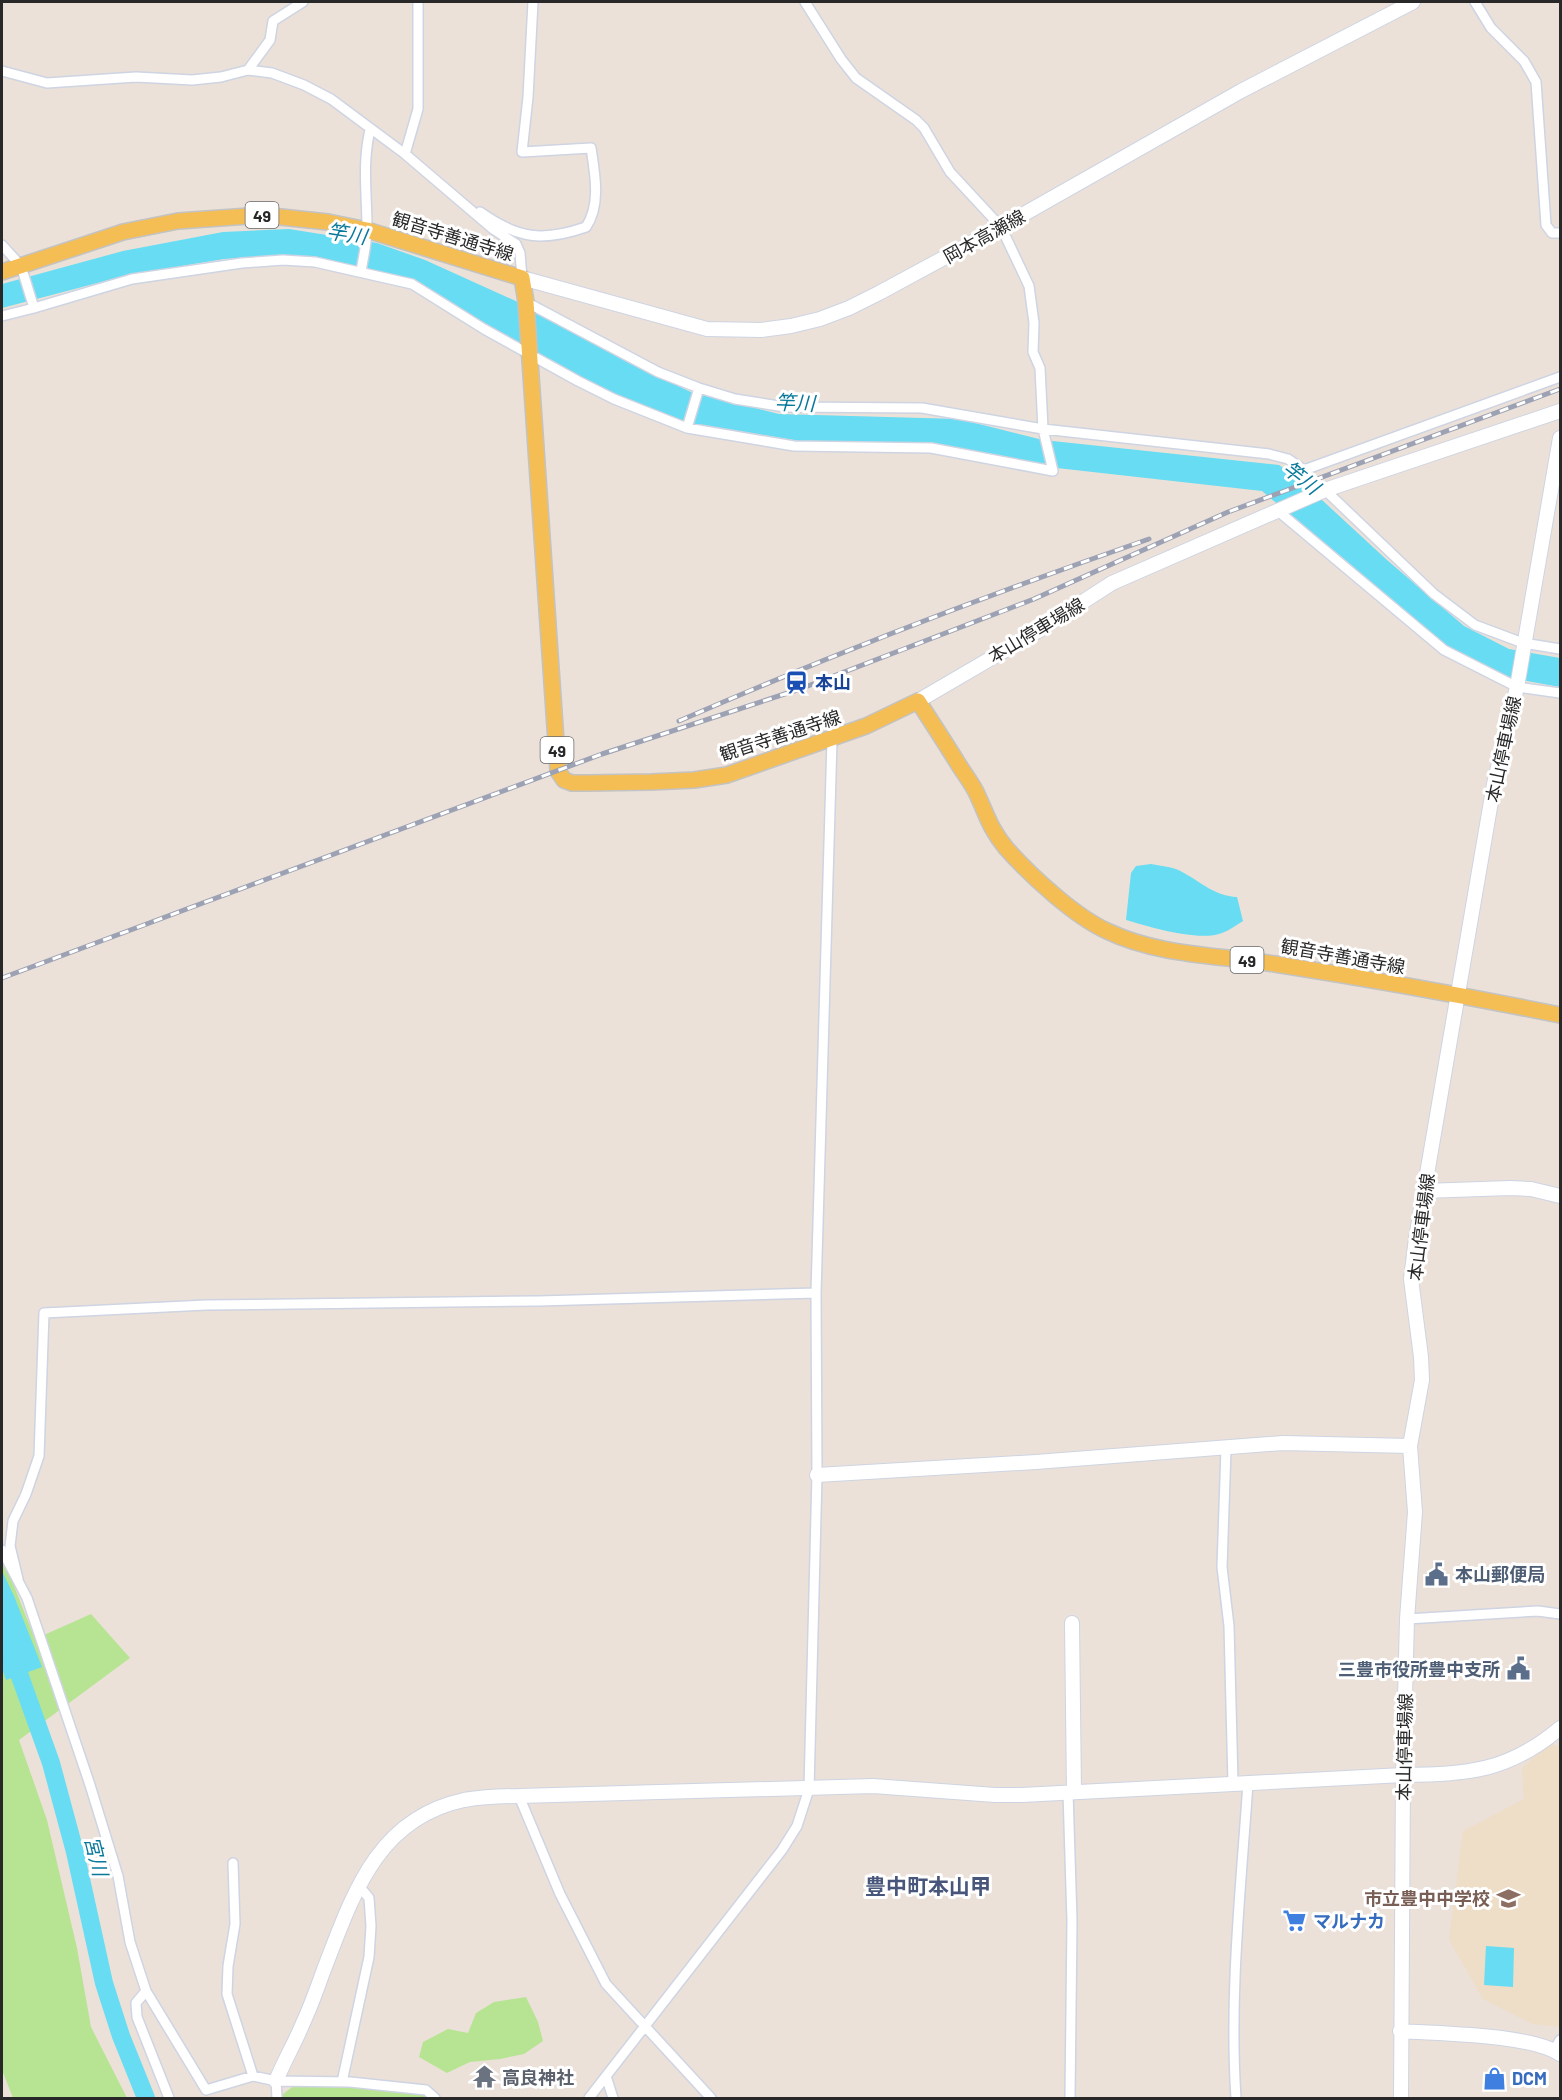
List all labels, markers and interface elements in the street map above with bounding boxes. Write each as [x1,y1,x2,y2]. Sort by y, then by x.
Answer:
road number: 49 [246,202,278,228]
street label: 岡本高瀬線 [939,205,1029,267]
street label: 観音寺善通寺線 [390,207,516,265]
water label: 竿川 [325,218,371,248]
water label: 竿川 [775,389,817,415]
water label: 竿川 [1279,455,1327,500]
street label: 本山停車場線 [984,593,1088,667]
station icon: 本山 [784,669,810,695]
place label: 本山 [815,671,851,693]
street label: 本山停車場線 [1481,694,1525,804]
street label: 観音寺善通寺線 [717,705,843,765]
road number: 49 [540,737,574,763]
street label: 観音寺善通寺線 [1279,934,1407,978]
road number: 49 [1230,947,1264,973]
street label: 本山停車場線 [1404,1172,1438,1282]
public building icon: 本山郵便局 [1424,1561,1450,1587]
place label: 本山郵便局 [1455,1563,1545,1585]
public building icon: 三豊市役所豊中支所 [1505,1656,1531,1682]
place label: 三豊市役所豊中支所 [1338,1658,1500,1680]
street label: 本山停車場線 [1392,1693,1416,1801]
water label: 宮川 [81,1834,114,1880]
district label: 豊中町本山甲 [865,1873,991,1898]
school or university icon: 市立豊中中学校 [1495,1885,1521,1911]
place label: 市立豊中中学校 [1364,1887,1490,1909]
supermarket icon: マルナカ [1282,1908,1308,1934]
place label: マルナカ [1313,1910,1385,1932]
temple icon: 高良神社 [471,2064,497,2090]
shop icon: DCM [1481,2065,1507,2091]
place label: 高良神社 [502,2066,574,2088]
place label: DCM [1512,2067,1547,2089]

